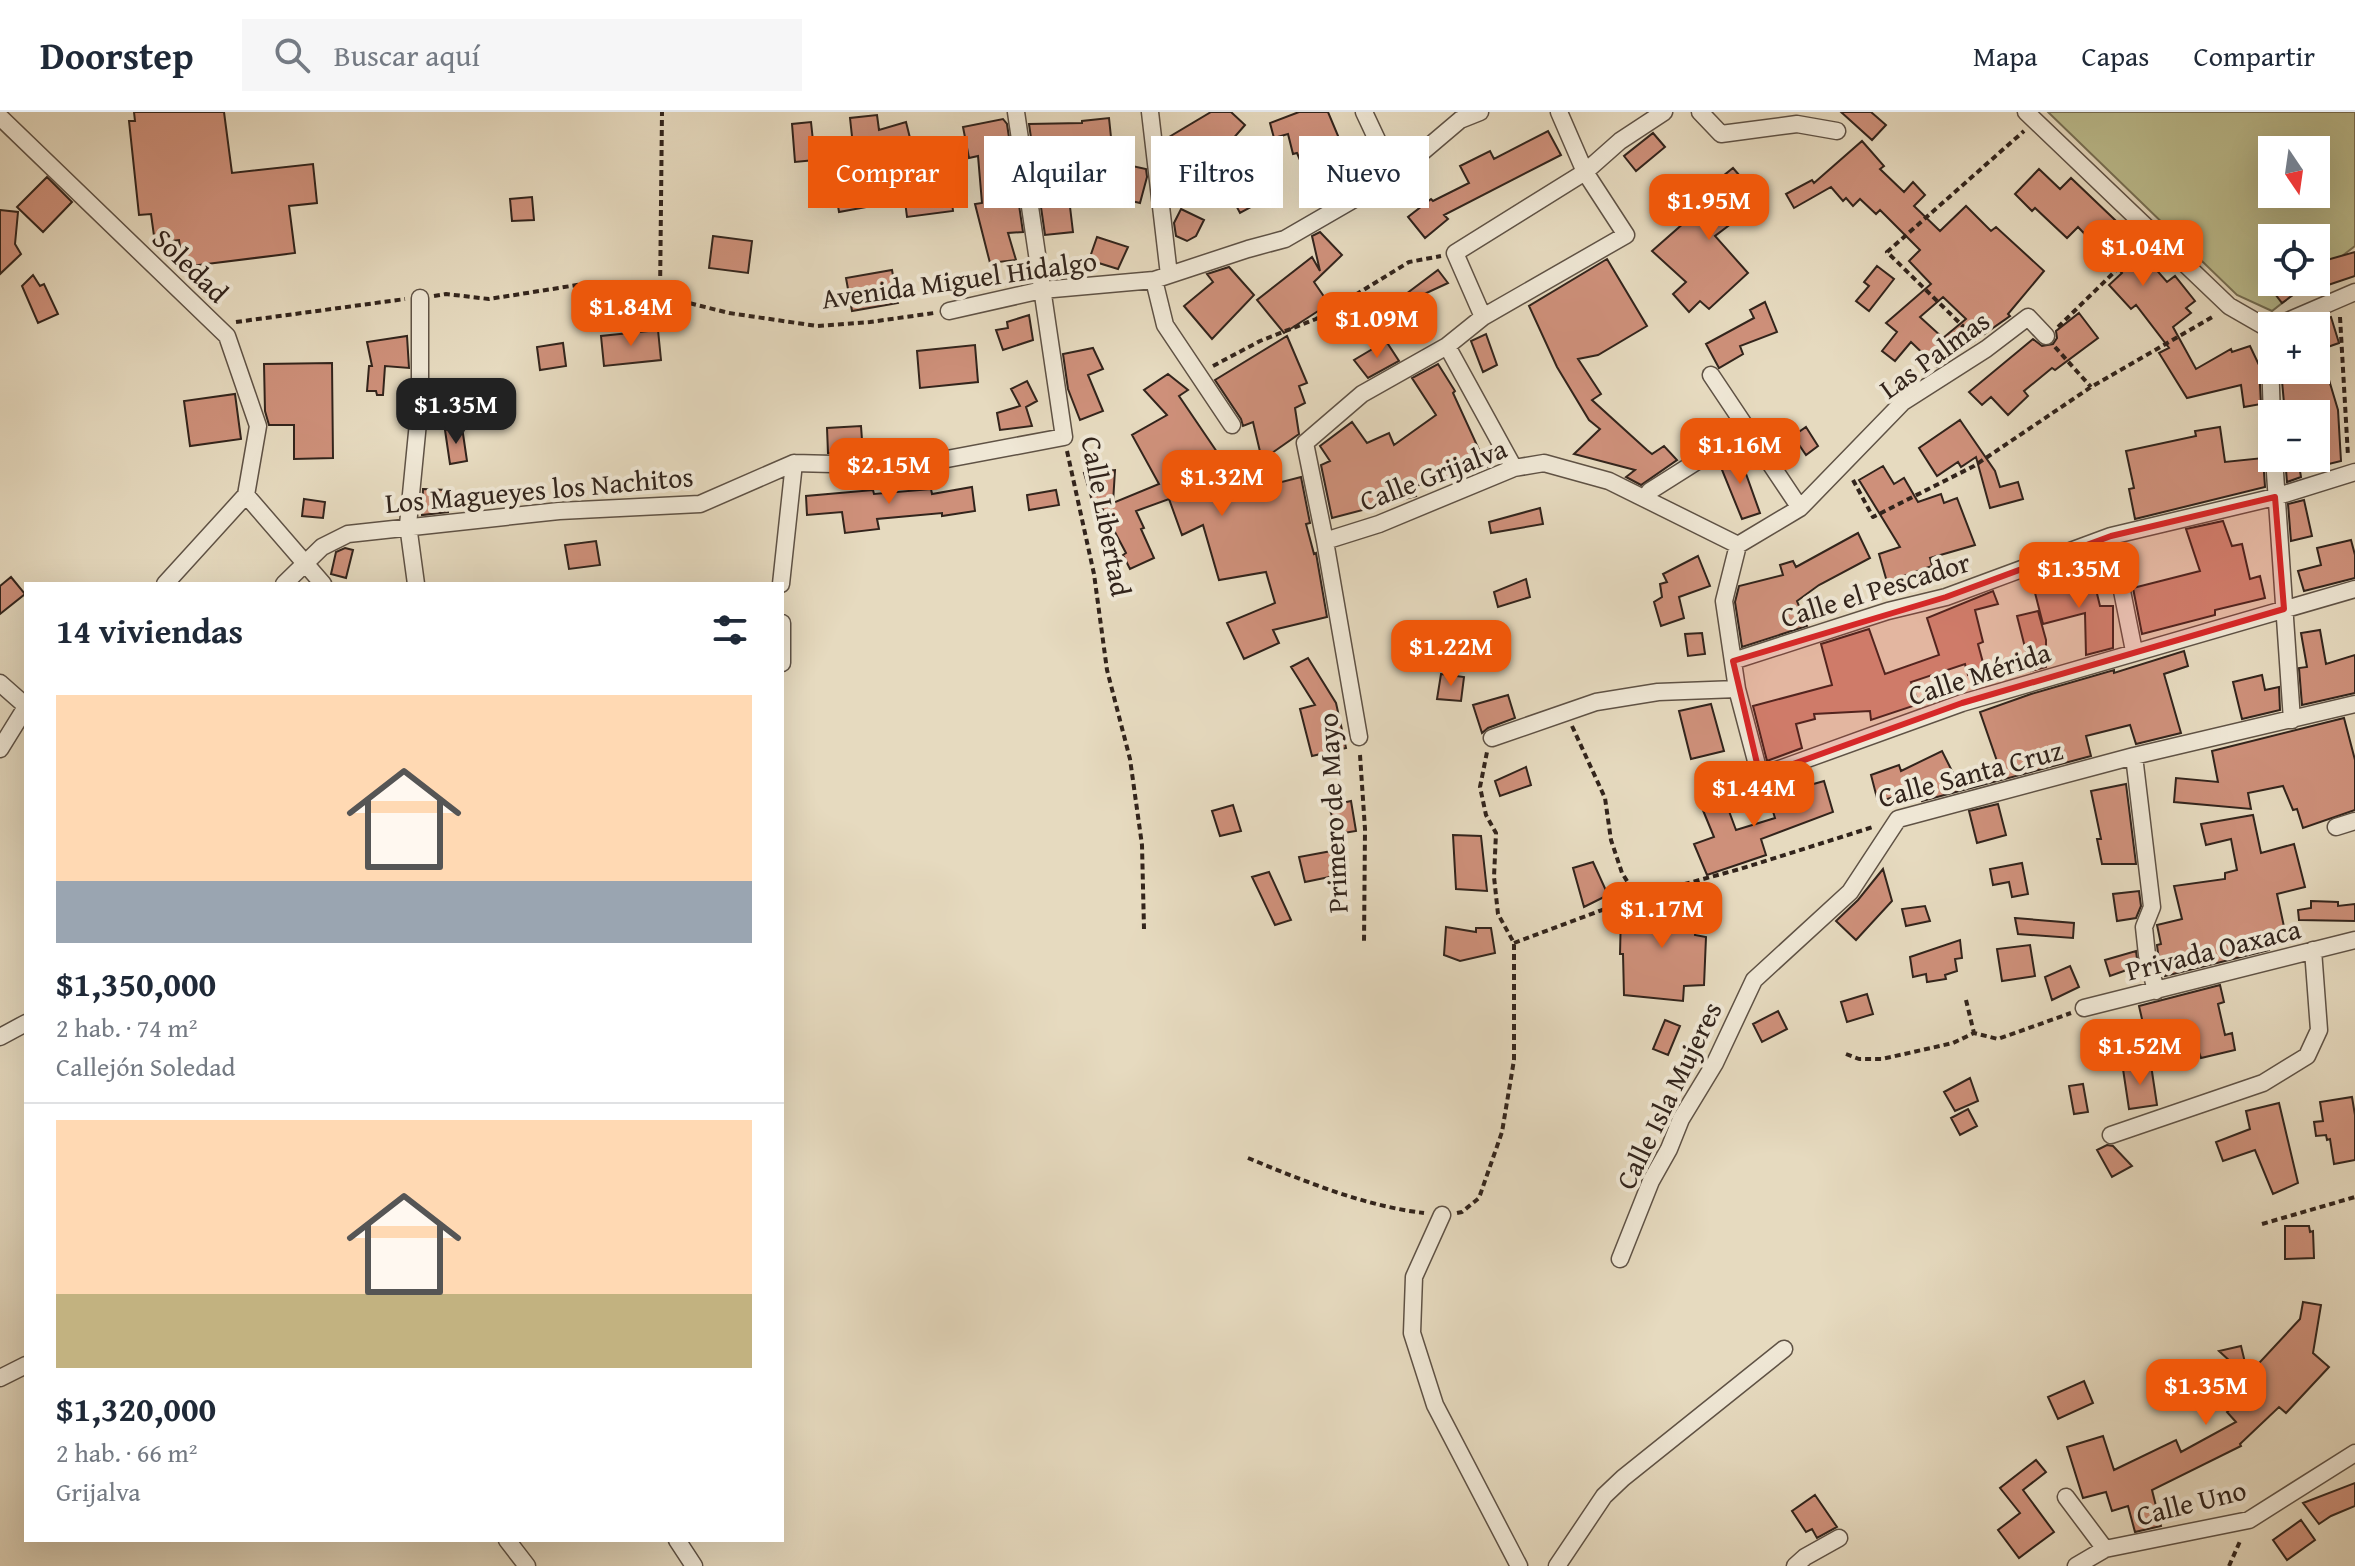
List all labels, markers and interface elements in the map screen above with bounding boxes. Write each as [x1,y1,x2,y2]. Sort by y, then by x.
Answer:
search box [242,19,802,91]
text: Doorstep [40,27,194,83]
icon: search [270,33,314,77]
text: Buscar aquí [334,33,480,77]
text: Mapa [1973,35,2038,76]
text: Capas [2082,35,2149,76]
text: Compartir [2193,35,2315,76]
chip: Comprar [808,136,968,208]
chip: Alquilar [984,136,1135,208]
chip: Filtros [1151,136,1283,208]
chip: Nuevo [1299,136,1429,208]
north arrow [2258,136,2330,208]
map controls [2258,136,2330,472]
pin: $1.95M [1644,174,1774,242]
text: $1.95M [1667,180,1751,219]
street label: Soledad [144,218,238,312]
pin: $1.04M [2078,220,2208,288]
button: locate [2258,224,2330,296]
text: $1.04M [2101,226,2185,265]
street label: Avenida Miguel Hidalgo [819,239,1099,319]
pin: $1.84M [566,280,696,348]
text: $1.84M [589,286,673,325]
pin: $1.09M [1312,292,1442,360]
text: $1.09M [1335,298,1419,337]
street label: Las Palmas [1870,300,1998,408]
button: + [2258,312,2330,384]
pin: $1.35M [391,378,521,446]
text: $1.35M [414,384,498,423]
button: − [2258,400,2330,472]
pin: $1.16M [1675,418,1805,486]
text: $1.16M [1698,424,1782,463]
street label: Calle Grijalva [1353,427,1513,521]
street label: Calle Libertad [1071,432,1143,600]
pin: $2.15M [824,438,954,506]
text: $2.15M [847,444,931,483]
pin: $1.32M [1157,450,1287,518]
street label: Los Magueyes los Nachitos [383,455,695,523]
text: $1.32M [1180,456,1264,495]
street label: Calle el Pescador [1775,541,1975,637]
pin: $1.35M [2014,542,2144,610]
text: $1.35M [2037,548,2121,587]
text: 14 viviendas [56,606,243,655]
icon: filters [708,608,752,652]
pin: $1.22M [1386,620,1516,688]
text: $1.22M [1409,626,1493,665]
street label: Calle Mérida [1903,631,2056,715]
street label: Primero de Mayo [1306,712,1358,914]
street label: Calle Santa Cruz [1873,729,2067,817]
icon: home [332,747,476,891]
pin: $1.44M [1689,761,1819,829]
text: $1.44M [1712,767,1796,806]
pin: $1.17M [1597,882,1727,950]
text: $1.17M [1620,888,1704,927]
street label: Privada Oaxaca [2121,907,2305,991]
text: $1,350,000 [56,959,216,1008]
street label: Calle Isla Mujeres [1605,994,1731,1196]
text: 2 hab. · 74 m² [56,1008,197,1047]
pin: $1.52M [2075,1019,2205,1087]
text: $1.52M [2098,1025,2182,1064]
text: Callejón Soledad [56,1047,235,1086]
icon: home [332,1172,476,1316]
pin: $1.35M [2141,1359,2271,1427]
text: $1.35M [2164,1365,2248,1404]
text: $1,320,000 [56,1384,216,1433]
text: 2 hab. · 66 m² [56,1433,197,1472]
street label: Calle Uno [2132,1469,2250,1535]
text: Grijalva [56,1472,141,1511]

